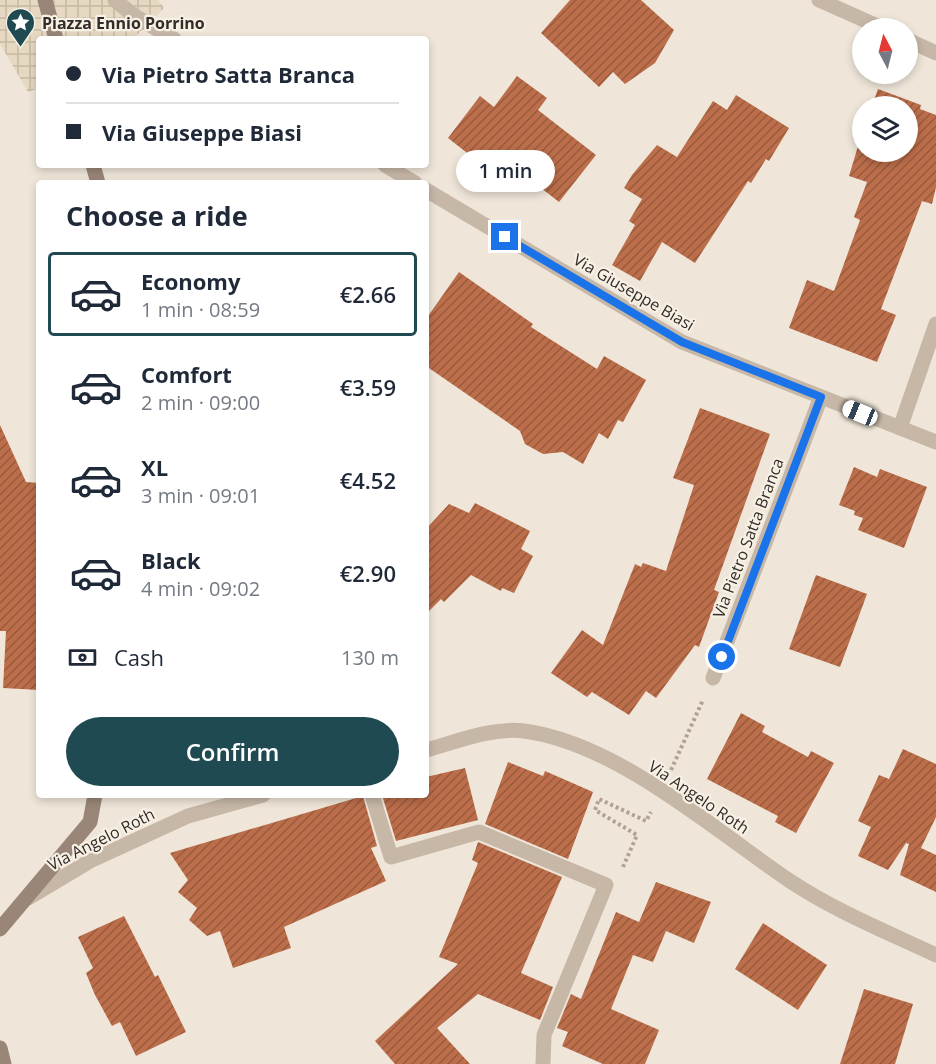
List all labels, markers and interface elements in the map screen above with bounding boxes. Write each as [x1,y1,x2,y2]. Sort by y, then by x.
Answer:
place icon: Piazza Ennio Porrino [5,7,37,49]
place label: Piazza Ennio Porrino [42,12,205,34]
north arrow [852,18,918,84]
map controls [852,18,918,162]
text: Via Pietro Satta Branca [102,59,355,89]
button: layers [852,96,918,162]
text: Via Giuseppe Biasi [102,117,302,147]
callout: 1 min [456,150,554,192]
text: 1 min [479,157,533,184]
text: Choose a ride [66,197,248,234]
route end [491,223,518,250]
street label: Via Giuseppe Biasi [569,248,699,336]
text: Economy [141,266,240,296]
icon: car [69,267,123,321]
text: €2.66 [340,279,396,309]
text: 1 min · 08:59 [141,296,260,323]
text: Comfort [141,359,232,389]
icon: car [69,360,123,414]
text: €3.59 [340,372,396,402]
text: 2 min · 09:00 [141,389,260,416]
car [840,398,880,428]
text: XL [141,452,168,482]
icon: car [69,453,123,507]
street label: Via Pietro Satta Branca [707,455,789,621]
text: €4.52 [340,465,396,495]
text: 3 min · 09:01 [141,482,260,509]
text: Black [141,545,201,575]
icon: car [69,546,123,600]
text: €2.90 [340,558,396,588]
text: 4 min · 09:02 [141,575,260,602]
icon: cash [66,641,99,674]
text: Cash [114,642,164,672]
route start [708,643,735,670]
text: 130 m [341,644,399,671]
button: Confirm [66,717,399,786]
street label: Via Angelo Roth [644,755,754,839]
street label: Via Angelo Roth [44,803,158,875]

